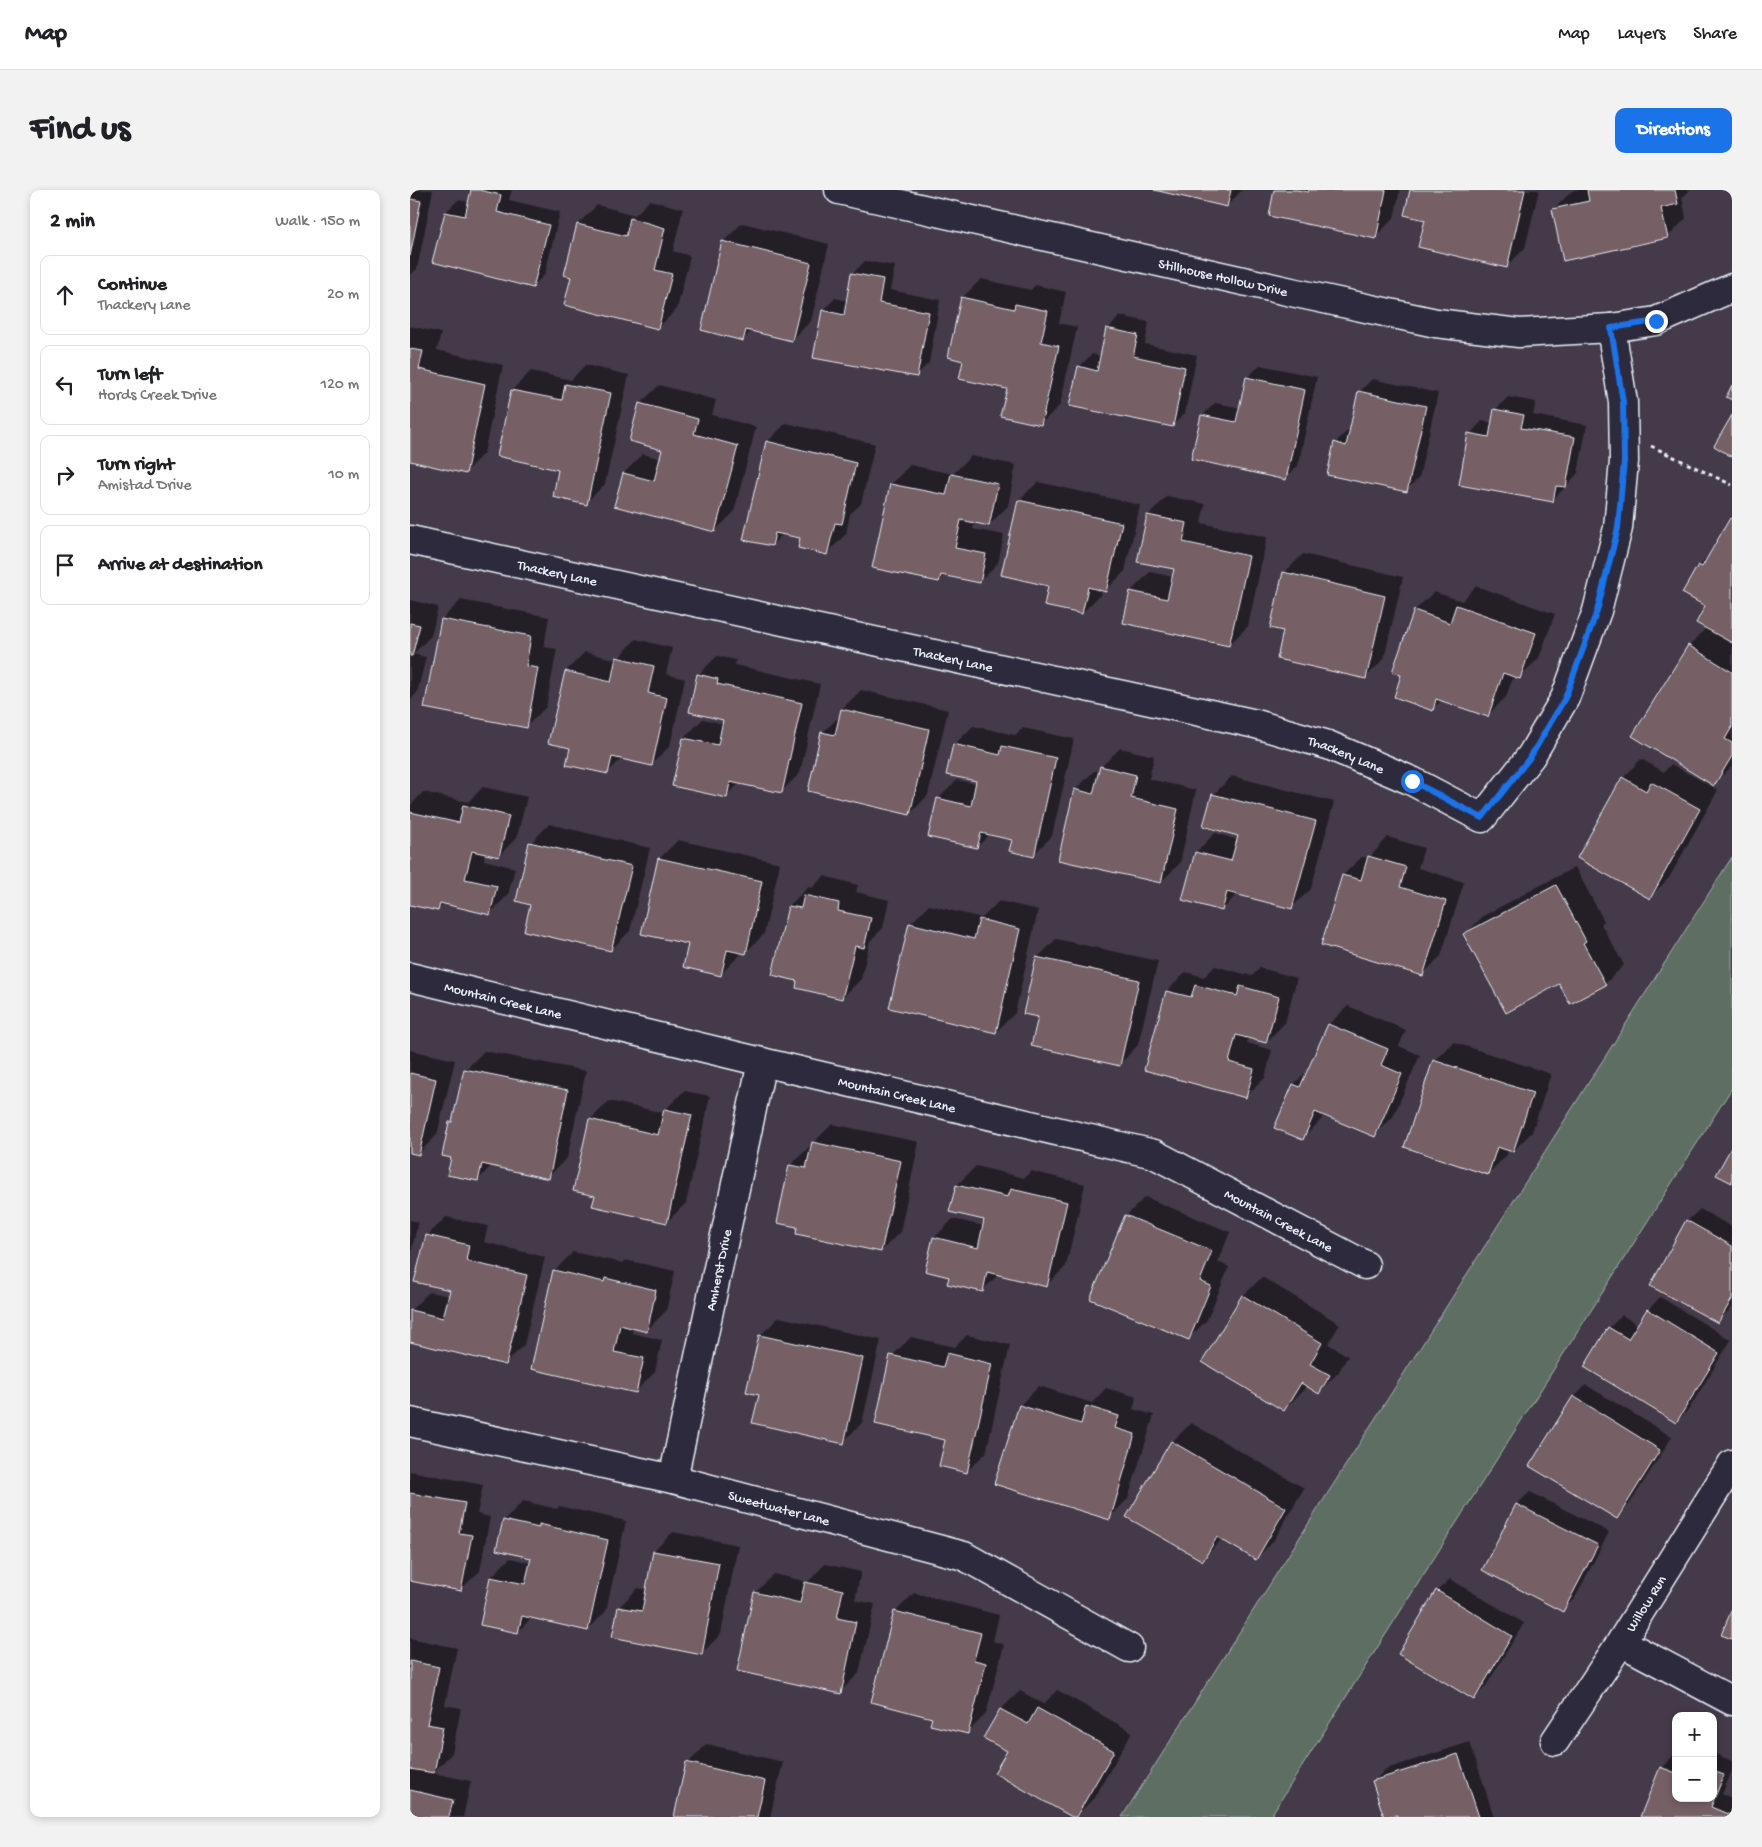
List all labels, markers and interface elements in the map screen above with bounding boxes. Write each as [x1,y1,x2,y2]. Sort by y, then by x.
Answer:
text: Map [25,20,67,49]
text: Map [1558,24,1590,45]
text: Layers [1618,24,1665,45]
text: Share [1693,24,1737,45]
button: Directions [1615,108,1732,153]
text: Find us [30,110,130,151]
text: 2 min [50,210,95,235]
text: Walk · 150 m [275,213,360,232]
street label: Stillhouse Hollow Drive [1157,256,1290,302]
text: Continue [98,274,167,297]
icon: ahead [51,281,79,309]
text: 20 m [327,286,359,305]
text: Thackery Lane [98,297,190,316]
route end [1645,310,1668,333]
text: Turn left [98,364,162,387]
icon: left [51,371,79,399]
text: 120 m [320,376,359,395]
text: Hords Creek Drive [98,387,217,406]
text: Turn right [98,454,174,477]
icon: right [51,461,79,489]
text: 10 m [328,466,359,485]
text: Amistad Drive [98,477,192,496]
icon: arrive [51,551,79,579]
text: Arrive at destination [98,554,262,577]
street label: Thackery Lane [515,557,599,592]
street label: Thackery Lane [910,643,995,678]
street label: Thackery Lane [1305,733,1387,779]
route start [1401,770,1424,793]
street label: Mountain Creek Lane [442,980,564,1025]
street label: Mountain Creek Lane [836,1074,958,1118]
street label: Mountain Creek Lane [1221,1186,1336,1258]
street label: Amherst Drive [703,1227,737,1312]
street label: Sweetwater Lane [726,1488,832,1531]
street label: Willow Run [1624,1573,1672,1636]
map controls [1672,1712,1717,1802]
button: + [1672,1712,1717,1757]
button: − [1672,1757,1717,1802]

